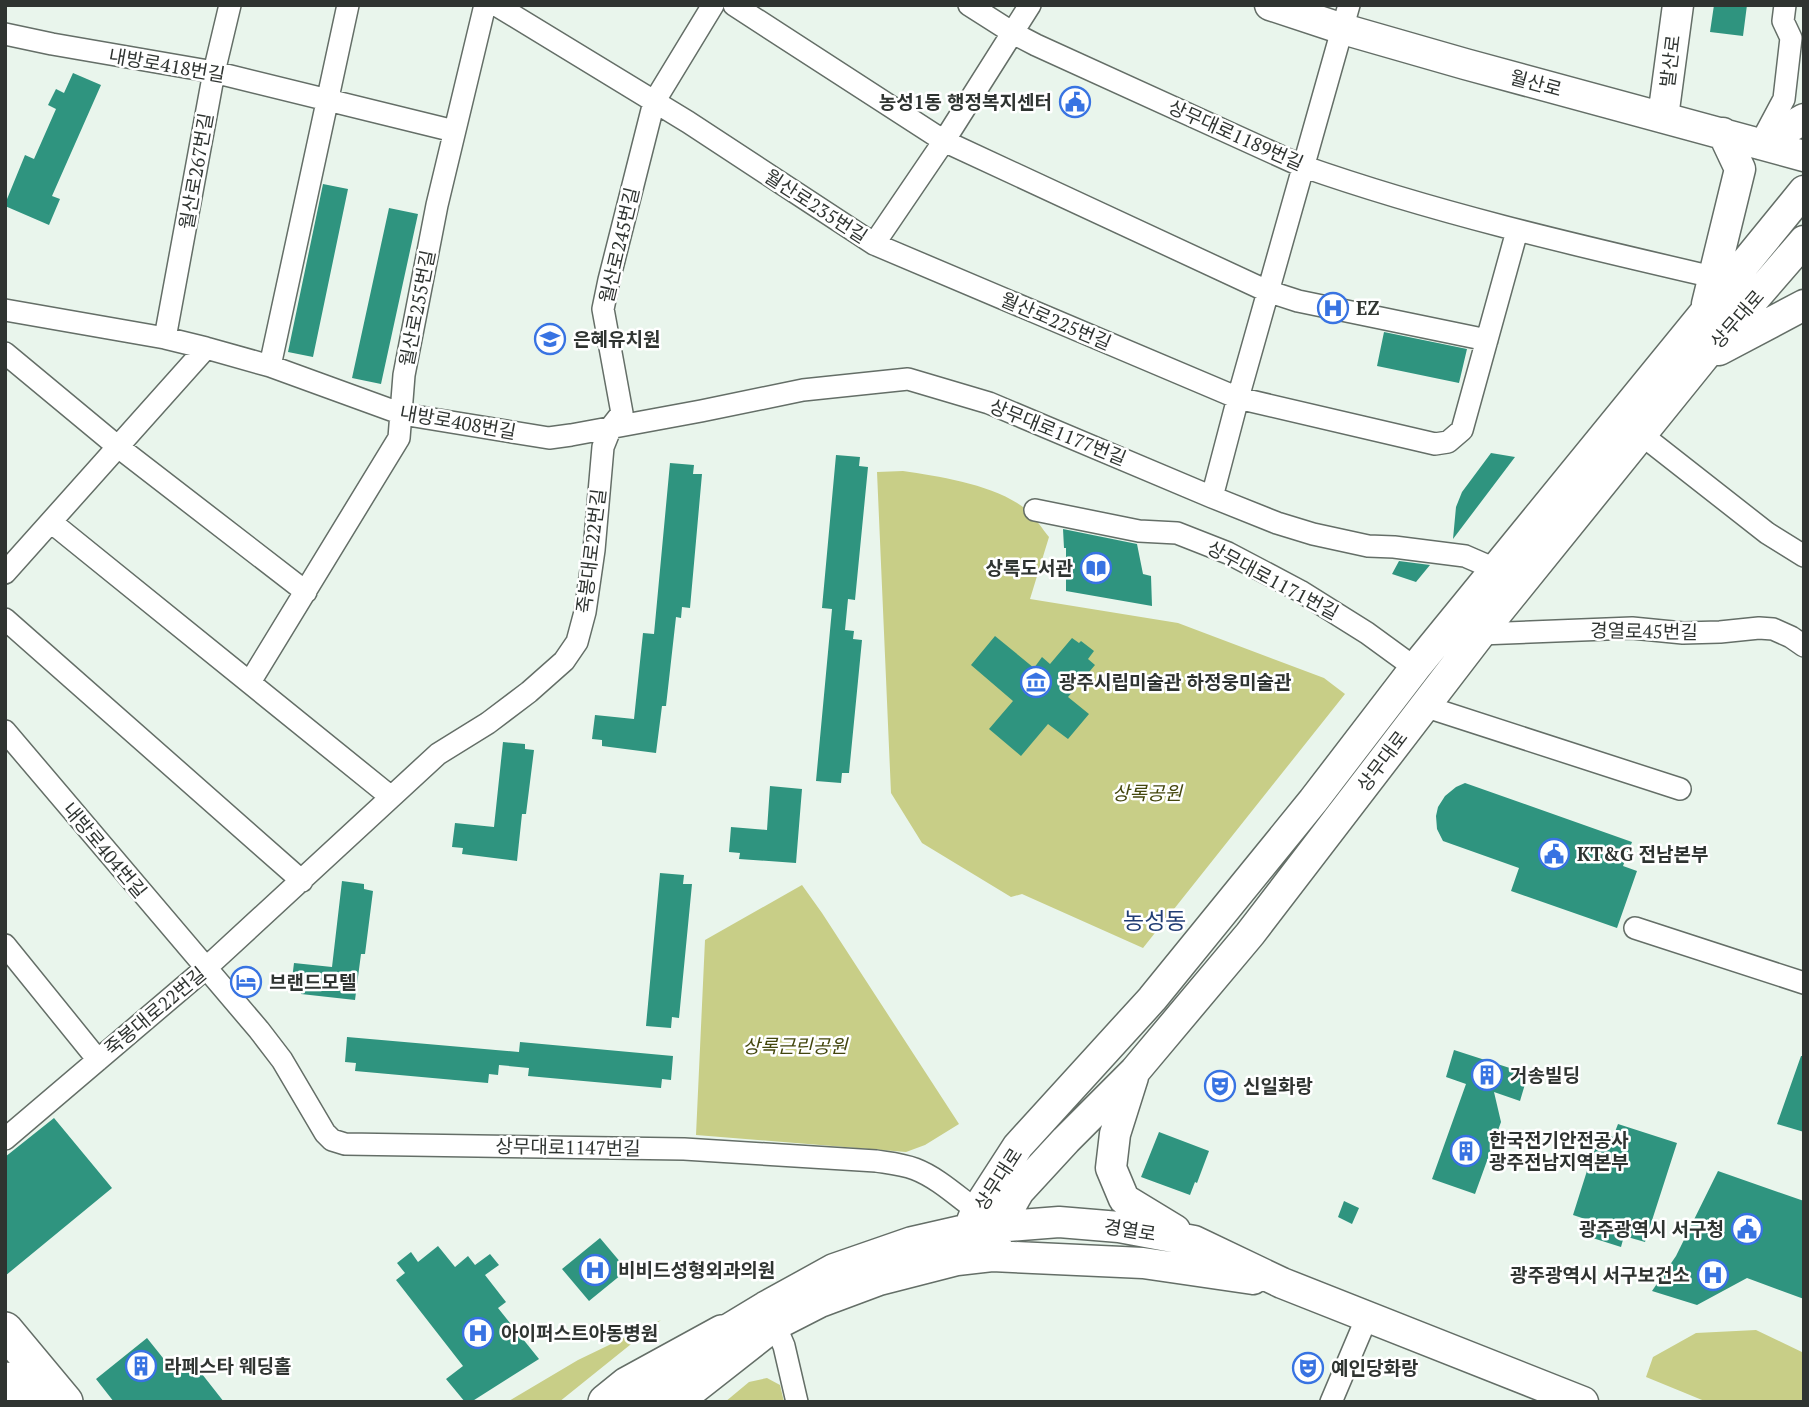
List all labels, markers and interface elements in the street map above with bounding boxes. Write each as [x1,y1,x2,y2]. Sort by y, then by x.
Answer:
street label: 발산로 [1654,33,1685,88]
street label: 내방로418번길 [107,42,227,87]
street label: 월산로 [1508,64,1565,101]
public building icon: 농성1동 행정복지센터 [1058,85,1092,119]
place label: 농성1동 행정복지센터 [879,89,1052,114]
street label: 상무대로1189번길 [1165,94,1308,176]
street label: 월산로267번길 [173,111,218,231]
street label: 월산로235번길 [760,163,872,248]
street label: 월산로245번길 [593,185,644,305]
street label: 월산로255번길 [393,248,440,368]
street label: 상무대로 [1704,284,1769,353]
street label: 월산로225번길 [997,286,1115,355]
hospital icon: EZ [1316,291,1350,325]
place label: EZ [1356,295,1380,320]
school or university icon: 은혜유치원 [533,322,567,356]
place label: 은혜유치원 [573,326,660,351]
street label: 상무대로1177번길 [986,393,1130,470]
street label: 내방로408번길 [398,399,518,444]
street label: 죽봉대로22번길 [570,487,611,615]
street label: 상무대로1171번길 [1203,534,1343,625]
library icon: 상록도서관 [1079,551,1113,585]
place label: 상록도서관 [986,555,1074,580]
street label: 경열로45번길 [1590,617,1698,644]
museum icon: 광주시립미술관 하정웅미술관 [1019,665,1053,699]
place label: 광주시립미술관 하정웅미술관 [1059,669,1292,694]
street label: 상무대로 [1351,725,1413,796]
park label: 상록공원 [1112,780,1183,805]
street label: 내방로404번길 [58,797,153,903]
public building icon: KT&G 전남본부 [1537,837,1571,871]
place label: KT&G 전남본부 [1577,841,1708,866]
district label: 농성동 [1123,905,1187,936]
street label: 죽봉대로22번길 [99,961,211,1060]
hotel icon: 브랜드모텔 [229,965,263,999]
place label: 브랜드모텔 [269,969,356,994]
park label: 상록근린공원 [743,1033,849,1058]
building icon: 거송빌딩 [1470,1058,1504,1092]
place label: 거송빌딩 [1510,1062,1580,1087]
theatre icon: 신일화랑 [1203,1069,1237,1103]
place label: 신일화랑 [1243,1073,1313,1098]
place label: 한국전기안전공사 광주전남지역본부 [1489,1127,1629,1174]
street label: 상무대로1147번길 [495,1133,641,1160]
building icon: 한국전기안전공사 광주전남지역본부 [1449,1134,1483,1168]
street label: 상무대로 [968,1143,1027,1215]
public building icon: 광주광역시 서구청 [1730,1212,1764,1246]
street label: 경열로 [1102,1213,1158,1246]
place label: 광주광역시 서구청 [1579,1216,1724,1241]
hospital icon: 비비드성형외과의원 [578,1253,612,1287]
place label: 비비드성형외과의원 [618,1257,775,1282]
hospital icon: 광주광역시 서구보건소 [1696,1258,1730,1292]
place label: 광주광역시 서구보건소 [1510,1262,1690,1287]
hospital icon: 아이퍼스트아동병원 [461,1316,495,1350]
place label: 아이퍼스트아동병원 [501,1320,658,1345]
building icon: 라페스타 웨딩홀 [124,1349,158,1383]
theatre icon: 예인당화랑 [1291,1351,1325,1385]
place label: 라페스타 웨딩홀 [164,1353,292,1378]
place label: 예인당화랑 [1331,1355,1418,1380]

